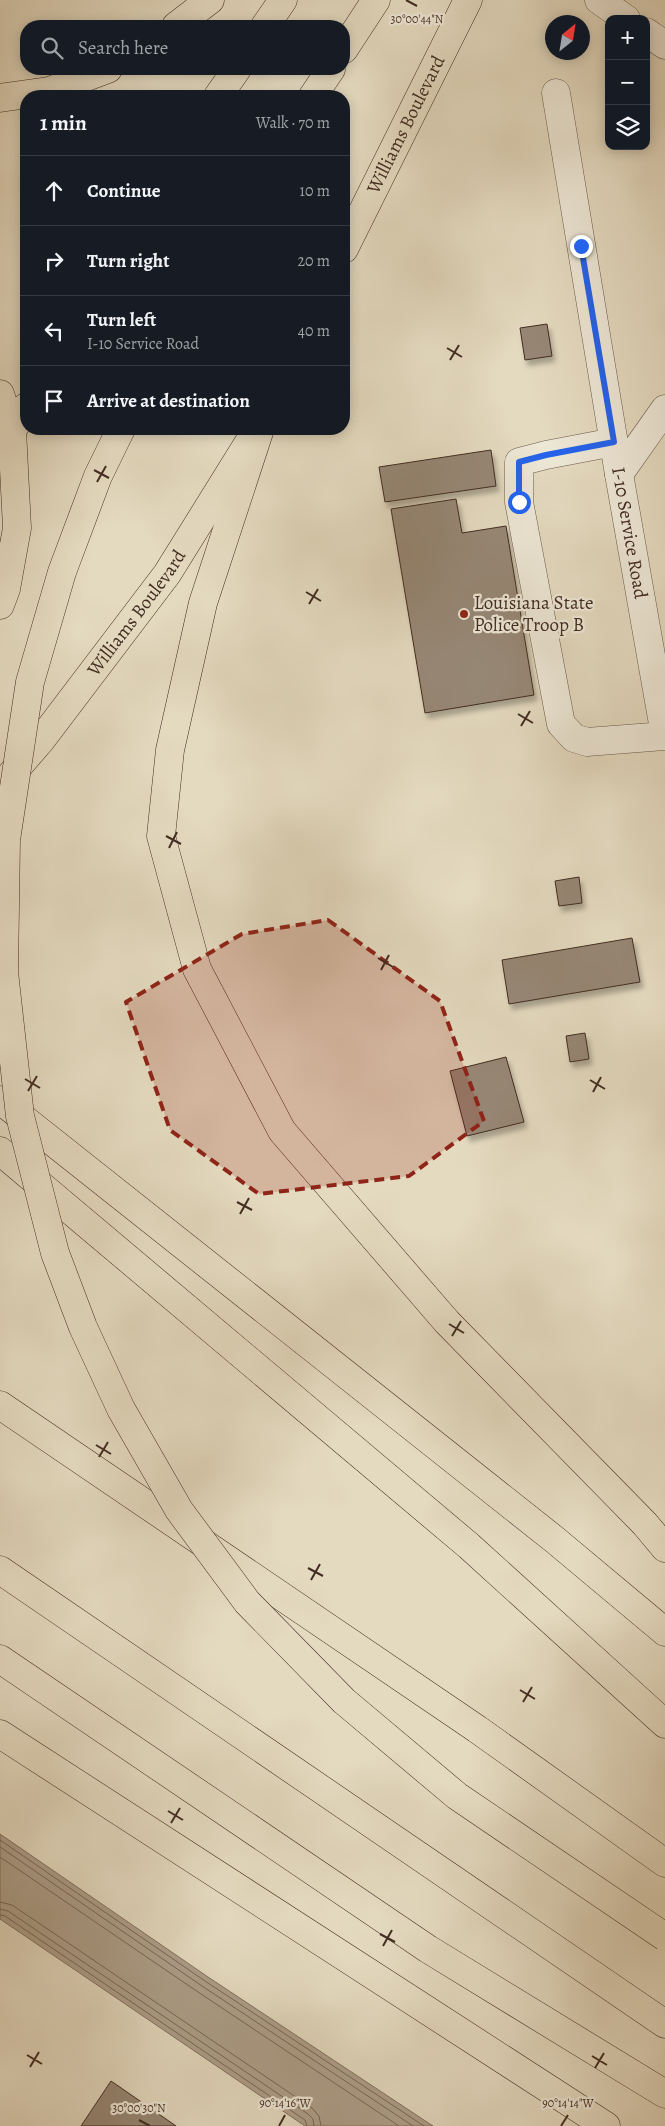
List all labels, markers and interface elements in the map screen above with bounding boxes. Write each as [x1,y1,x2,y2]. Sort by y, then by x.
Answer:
text: 30°00'44"N [391,11,444,27]
north arrow [545,15,590,60]
map controls [605,15,650,150]
button: + [605,15,650,60]
search box [20,20,350,75]
icon: search [38,34,66,62]
text: Search here [78,35,168,61]
street label: Williams Boulevard [360,50,452,199]
button: − [605,60,650,105]
button: layers [605,105,650,150]
text: 1 min [40,109,87,137]
text: Walk · 70 m [256,112,330,134]
icon: ahead [40,177,68,205]
text: Continue [87,178,161,204]
text: 10 m [300,180,330,202]
route end [570,235,593,258]
icon: right [40,247,68,275]
text: Turn right [87,248,169,274]
text: 20 m [297,250,330,272]
text: Turn left [87,307,156,333]
icon: left [40,317,68,345]
text: 40 m [298,320,330,342]
text: I-10 Service Road [87,333,199,355]
icon: arrive [40,387,68,415]
text: Arrive at destination [87,388,250,414]
street label: I-10 Service Road [605,465,654,602]
route start [508,491,531,514]
street label: Williams Boulevard [80,544,192,682]
place label: Louisiana State Police Troop B [474,590,594,638]
marker: Louisiana State Police Troop B [458,608,470,620]
text: 90°14'16"W [259,2095,312,2111]
text: 90°14'14"W [542,2095,595,2111]
text: 30°00'30"N [112,2100,166,2116]

